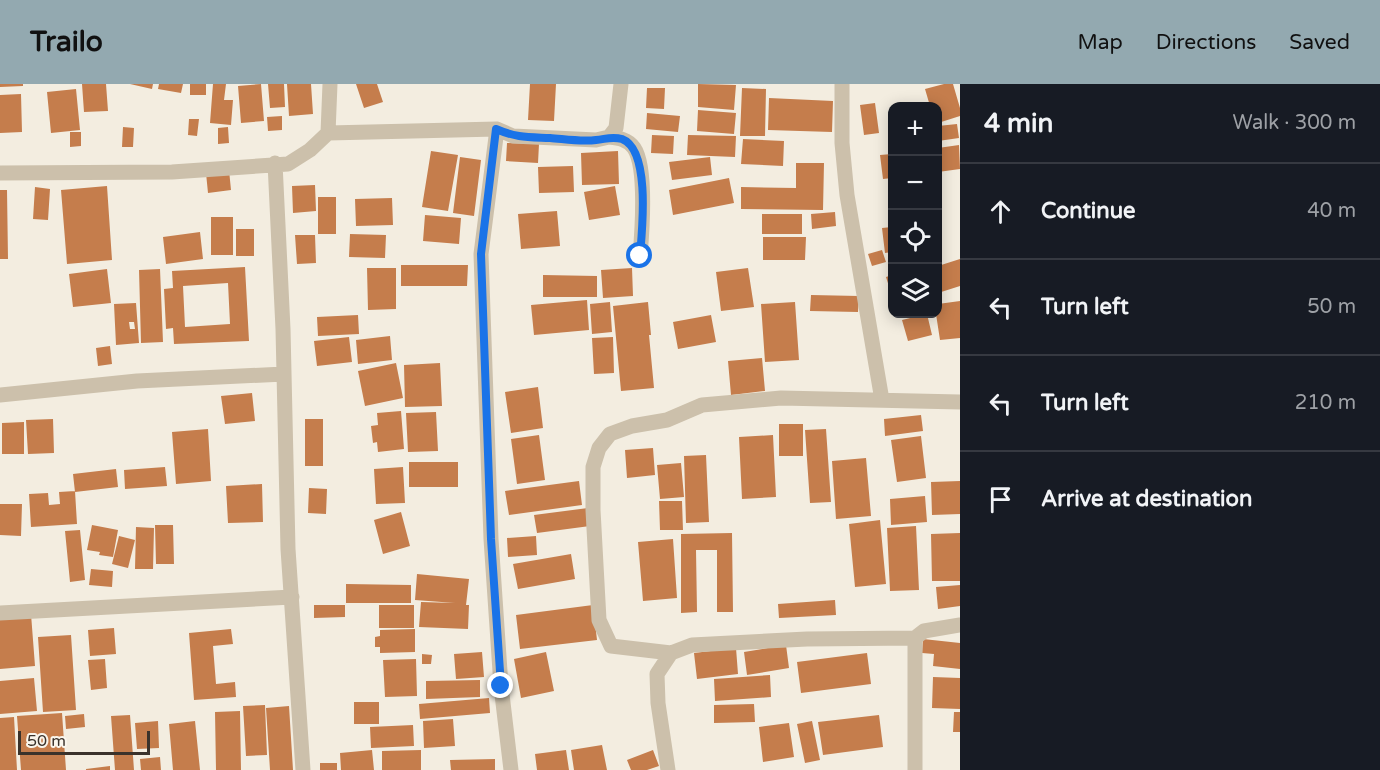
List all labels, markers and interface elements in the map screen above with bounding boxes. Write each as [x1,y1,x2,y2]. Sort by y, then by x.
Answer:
text: Trailo [30,25,103,59]
text: Map [1077,30,1123,55]
text: Directions [1156,30,1256,55]
text: Saved [1289,30,1350,55]
map controls [888,102,942,318]
button: + [888,102,942,156]
text: 4 min [984,108,1053,139]
text: Walk · 300 m [1233,111,1356,135]
button: − [888,156,942,210]
icon: ahead [984,195,1017,228]
text: Continue [1041,198,1136,224]
text: 40 m [1307,199,1356,223]
button: locate [888,210,942,264]
route start [626,242,652,268]
button: layers [888,264,942,318]
icon: left [984,291,1017,324]
text: Turn left [1041,294,1129,320]
text: 50 m [1307,295,1356,319]
icon: left [984,387,1017,420]
text: Turn left [1041,390,1129,416]
text: 210 m [1295,391,1356,415]
icon: arrive [984,483,1017,516]
text: Arrive at destination [1041,486,1252,512]
route end [487,672,513,698]
scale bar [18,728,150,756]
text: 50 m [27,731,66,751]

